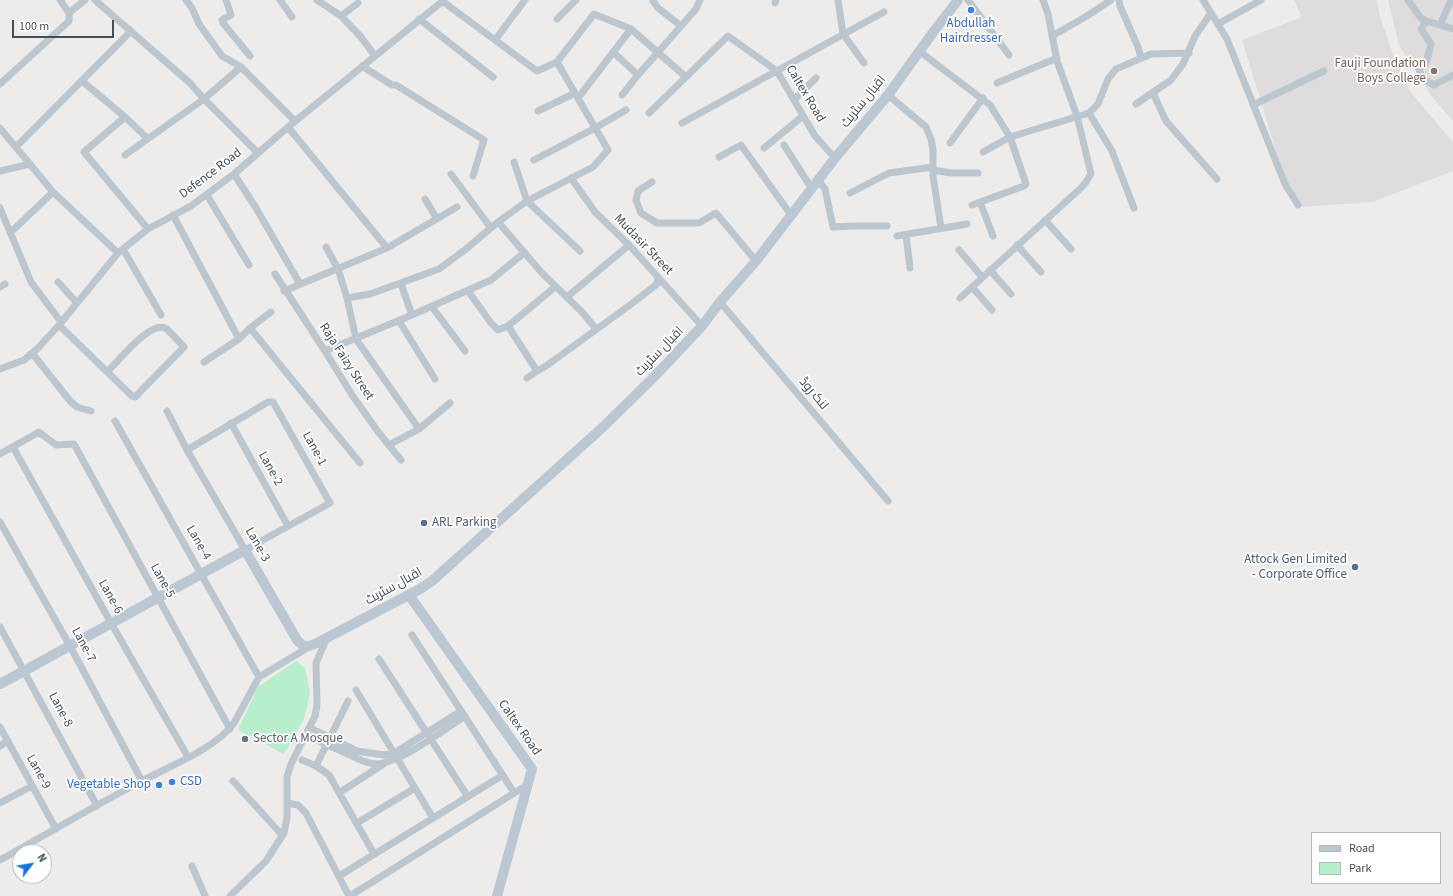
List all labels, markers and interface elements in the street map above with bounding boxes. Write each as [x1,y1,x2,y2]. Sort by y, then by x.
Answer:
marker: Abdullah Hairdresser [966,5,976,15]
scale bar [14,12,116,38]
place label: Abdullah Hairdresser [940,16,1002,47]
text: 100 m [19,18,49,35]
place label: Fauji Foundation Boys College [1335,56,1426,87]
street label: Caltex Road [782,62,828,126]
marker: Fauji Foundation Boys College [1429,66,1439,76]
street label: اقبال سٹریٹ [838,73,890,131]
street label: Defence Road [177,145,245,203]
street label: Mudasir Street [610,211,676,279]
street label: Raja Faizy Street [315,321,377,403]
street label: اقبال سٹریٹ [633,324,687,380]
street label: لنک روڈ [795,375,831,413]
street label: Lane-1 [298,429,330,469]
street label: Lane-2 [254,449,286,489]
place label: ARL Parking [432,515,497,531]
marker: ARL Parking [419,518,429,528]
street label: Lane-4 [182,523,214,563]
street label: Lane-3 [241,525,273,565]
place label: Attock Gen Limited - Corporate Office [1244,552,1347,583]
street label: Lane-5 [146,561,178,601]
marker: Attock Gen Limited - Corporate Office [1350,562,1360,572]
street label: اقبال سٹریٹ [363,565,425,609]
street label: Lane-6 [94,577,126,617]
street label: Lane-7 [67,625,99,665]
street label: Lane-8 [44,690,76,730]
street label: Caltex Road [494,697,544,759]
place label: Sector A Mosque [253,731,343,747]
marker: Sector A Mosque [240,734,250,744]
street label: Lane-9 [22,752,54,792]
place label: CSD [180,774,202,790]
place label: Vegetable Shop [67,777,151,793]
marker: CSD [167,777,177,787]
marker: Vegetable Shop [154,780,164,790]
legend [1311,832,1441,884]
text: Road [1349,840,1375,857]
north arrow [12,844,52,884]
text: N [34,851,50,865]
text: Park [1349,860,1371,877]

